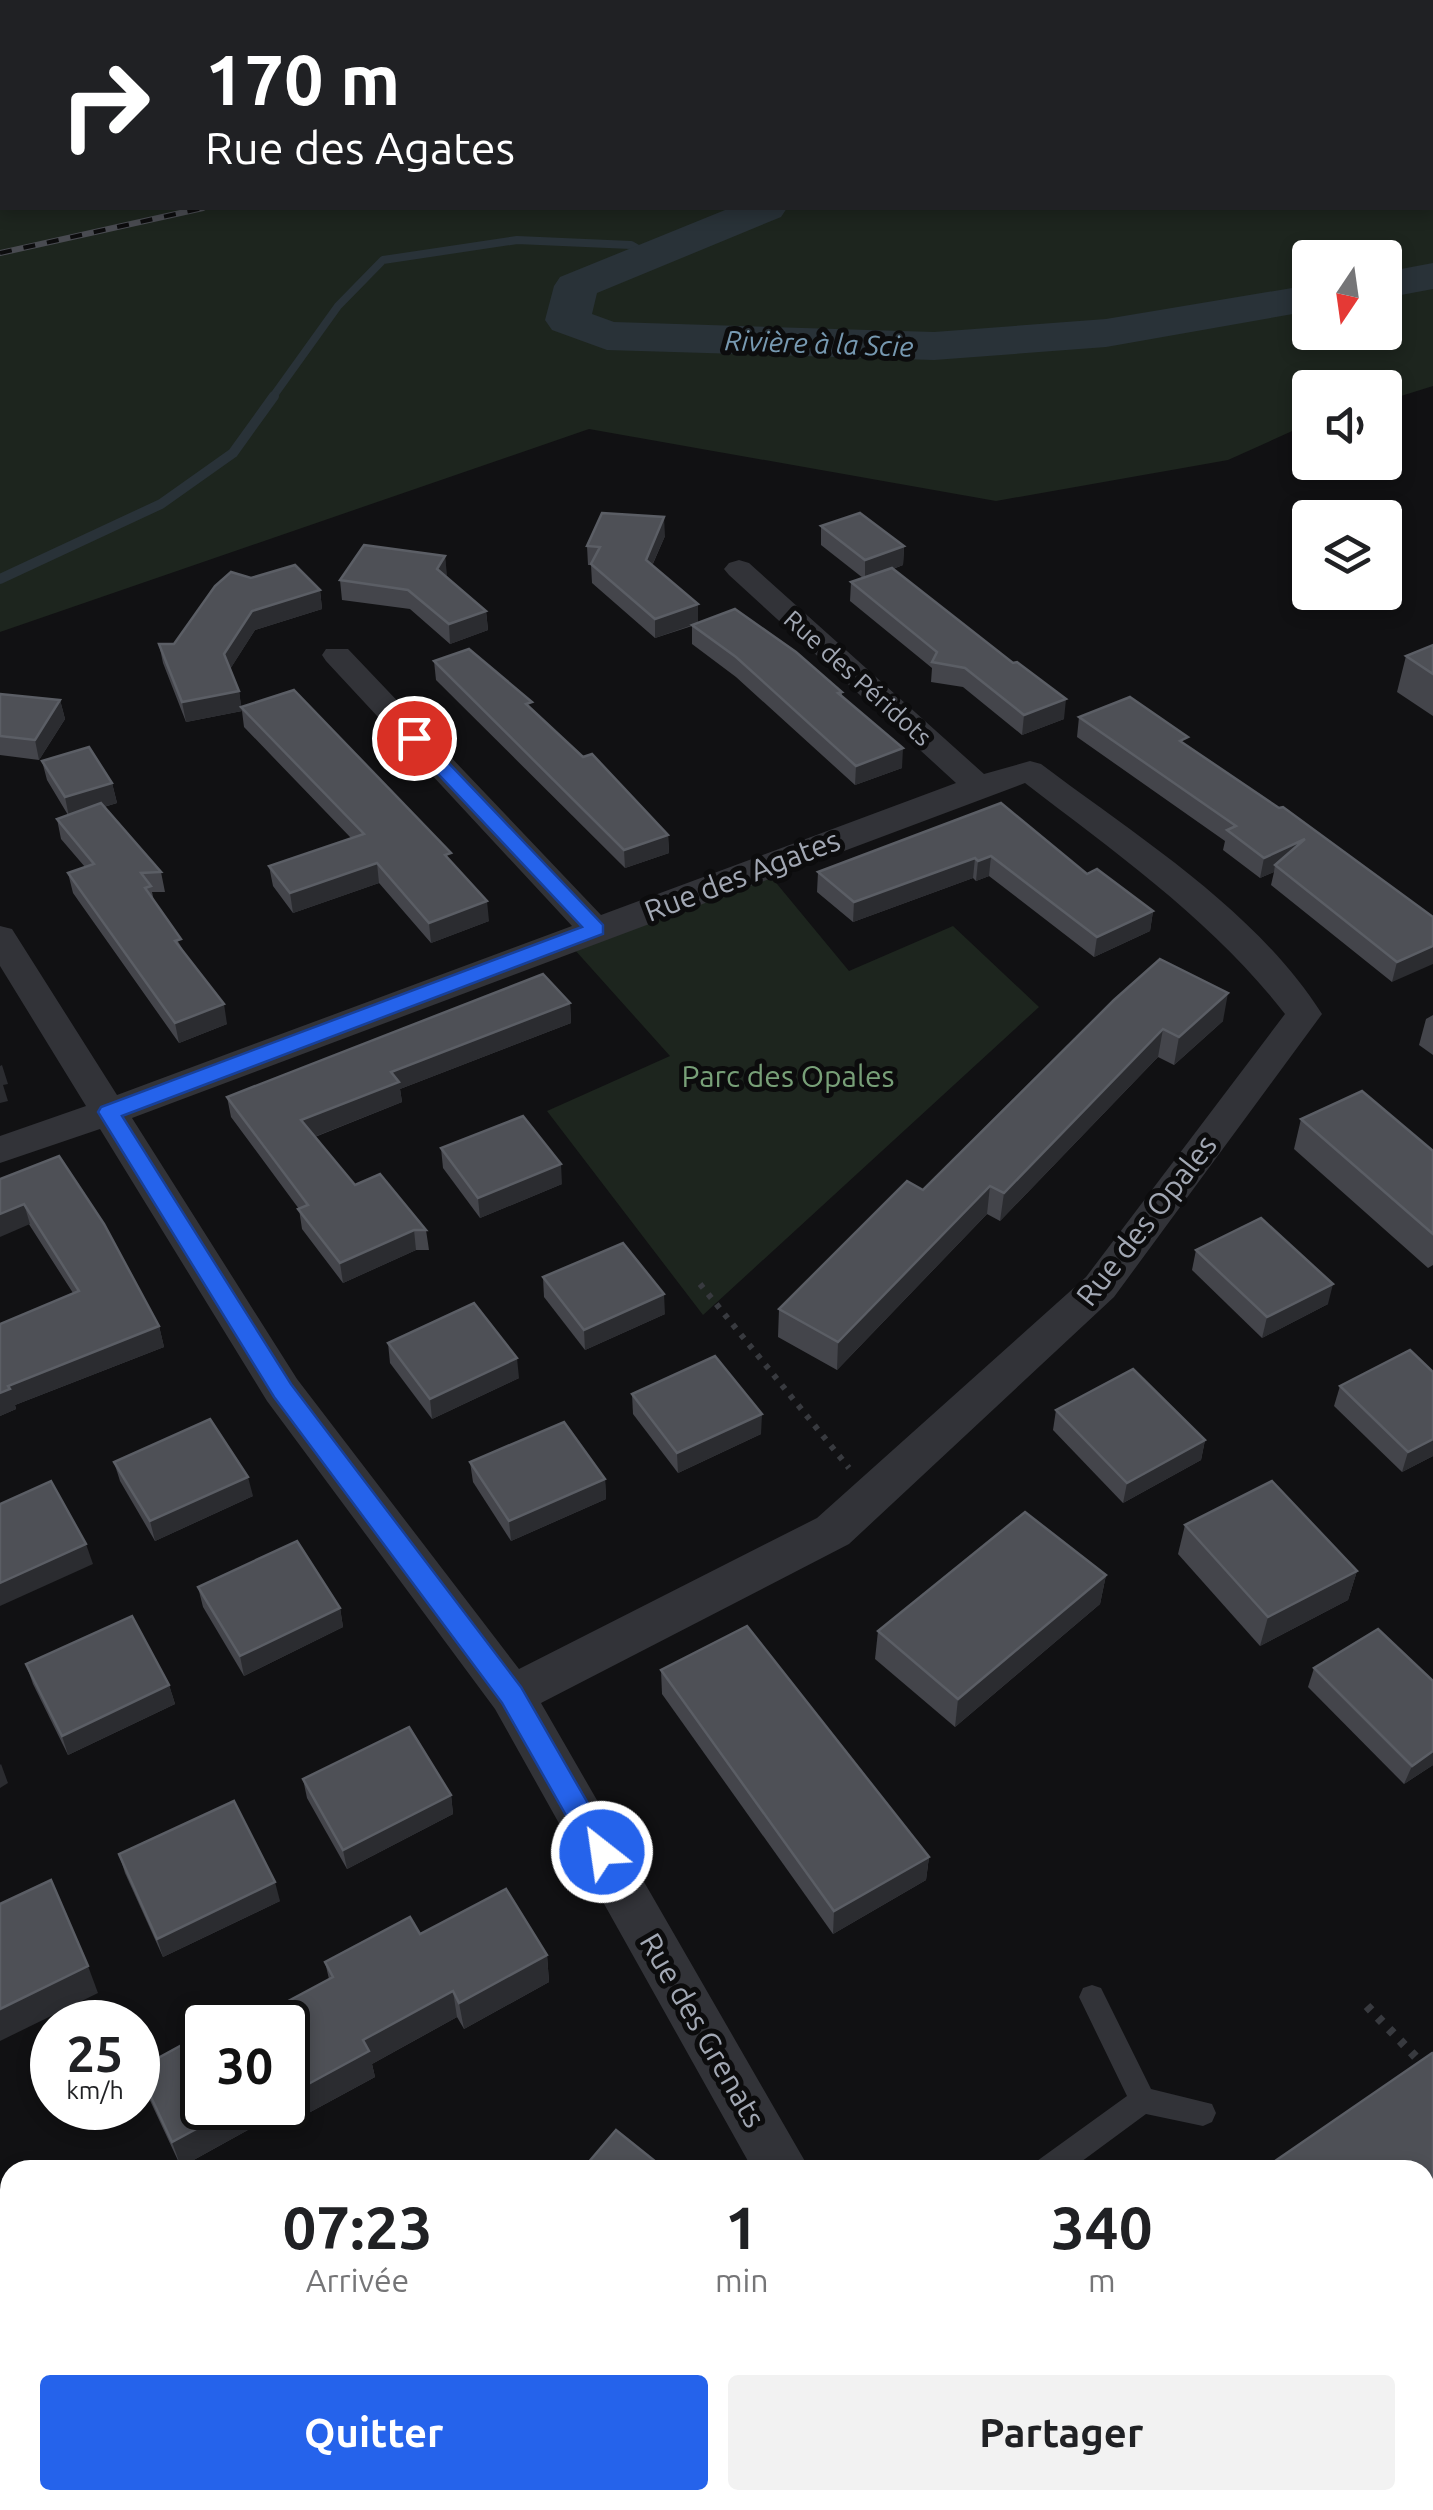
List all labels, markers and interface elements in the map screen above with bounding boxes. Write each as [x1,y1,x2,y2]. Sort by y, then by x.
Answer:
icon: right [40,40,170,170]
text: 170 m [205,40,400,118]
text: Rue des Agates [205,122,515,173]
north arrow [1292,240,1402,350]
map controls [1292,240,1402,610]
water label: Rivière à la Scie [724,324,914,362]
button: sound [1292,370,1402,480]
button: layers [1292,500,1402,610]
street label: Rue des Péridots [779,605,937,751]
pin [372,696,457,781]
icon: arrive [387,711,442,766]
street label: Rue des Agates [639,822,845,928]
park label: Parc des Opales [682,1059,894,1093]
street label: Rue des Opales [1069,1128,1223,1312]
position arrow [550,1800,654,1904]
street label: Rue des Grenats [634,1927,772,2133]
speed limit sign: 30 [180,2000,310,2130]
text: 25 [67,2025,123,2081]
text: km/h [66,2076,124,2104]
text: 07:23 [282,2193,433,2260]
text: 1 [725,2193,759,2260]
text: 340 [1051,2193,1153,2260]
text: Arrivée [306,2262,409,2298]
text: min [715,2262,769,2298]
text: m [1088,2262,1116,2298]
button: Quitter [40,2375,708,2490]
button: Partager [728,2375,1395,2490]

